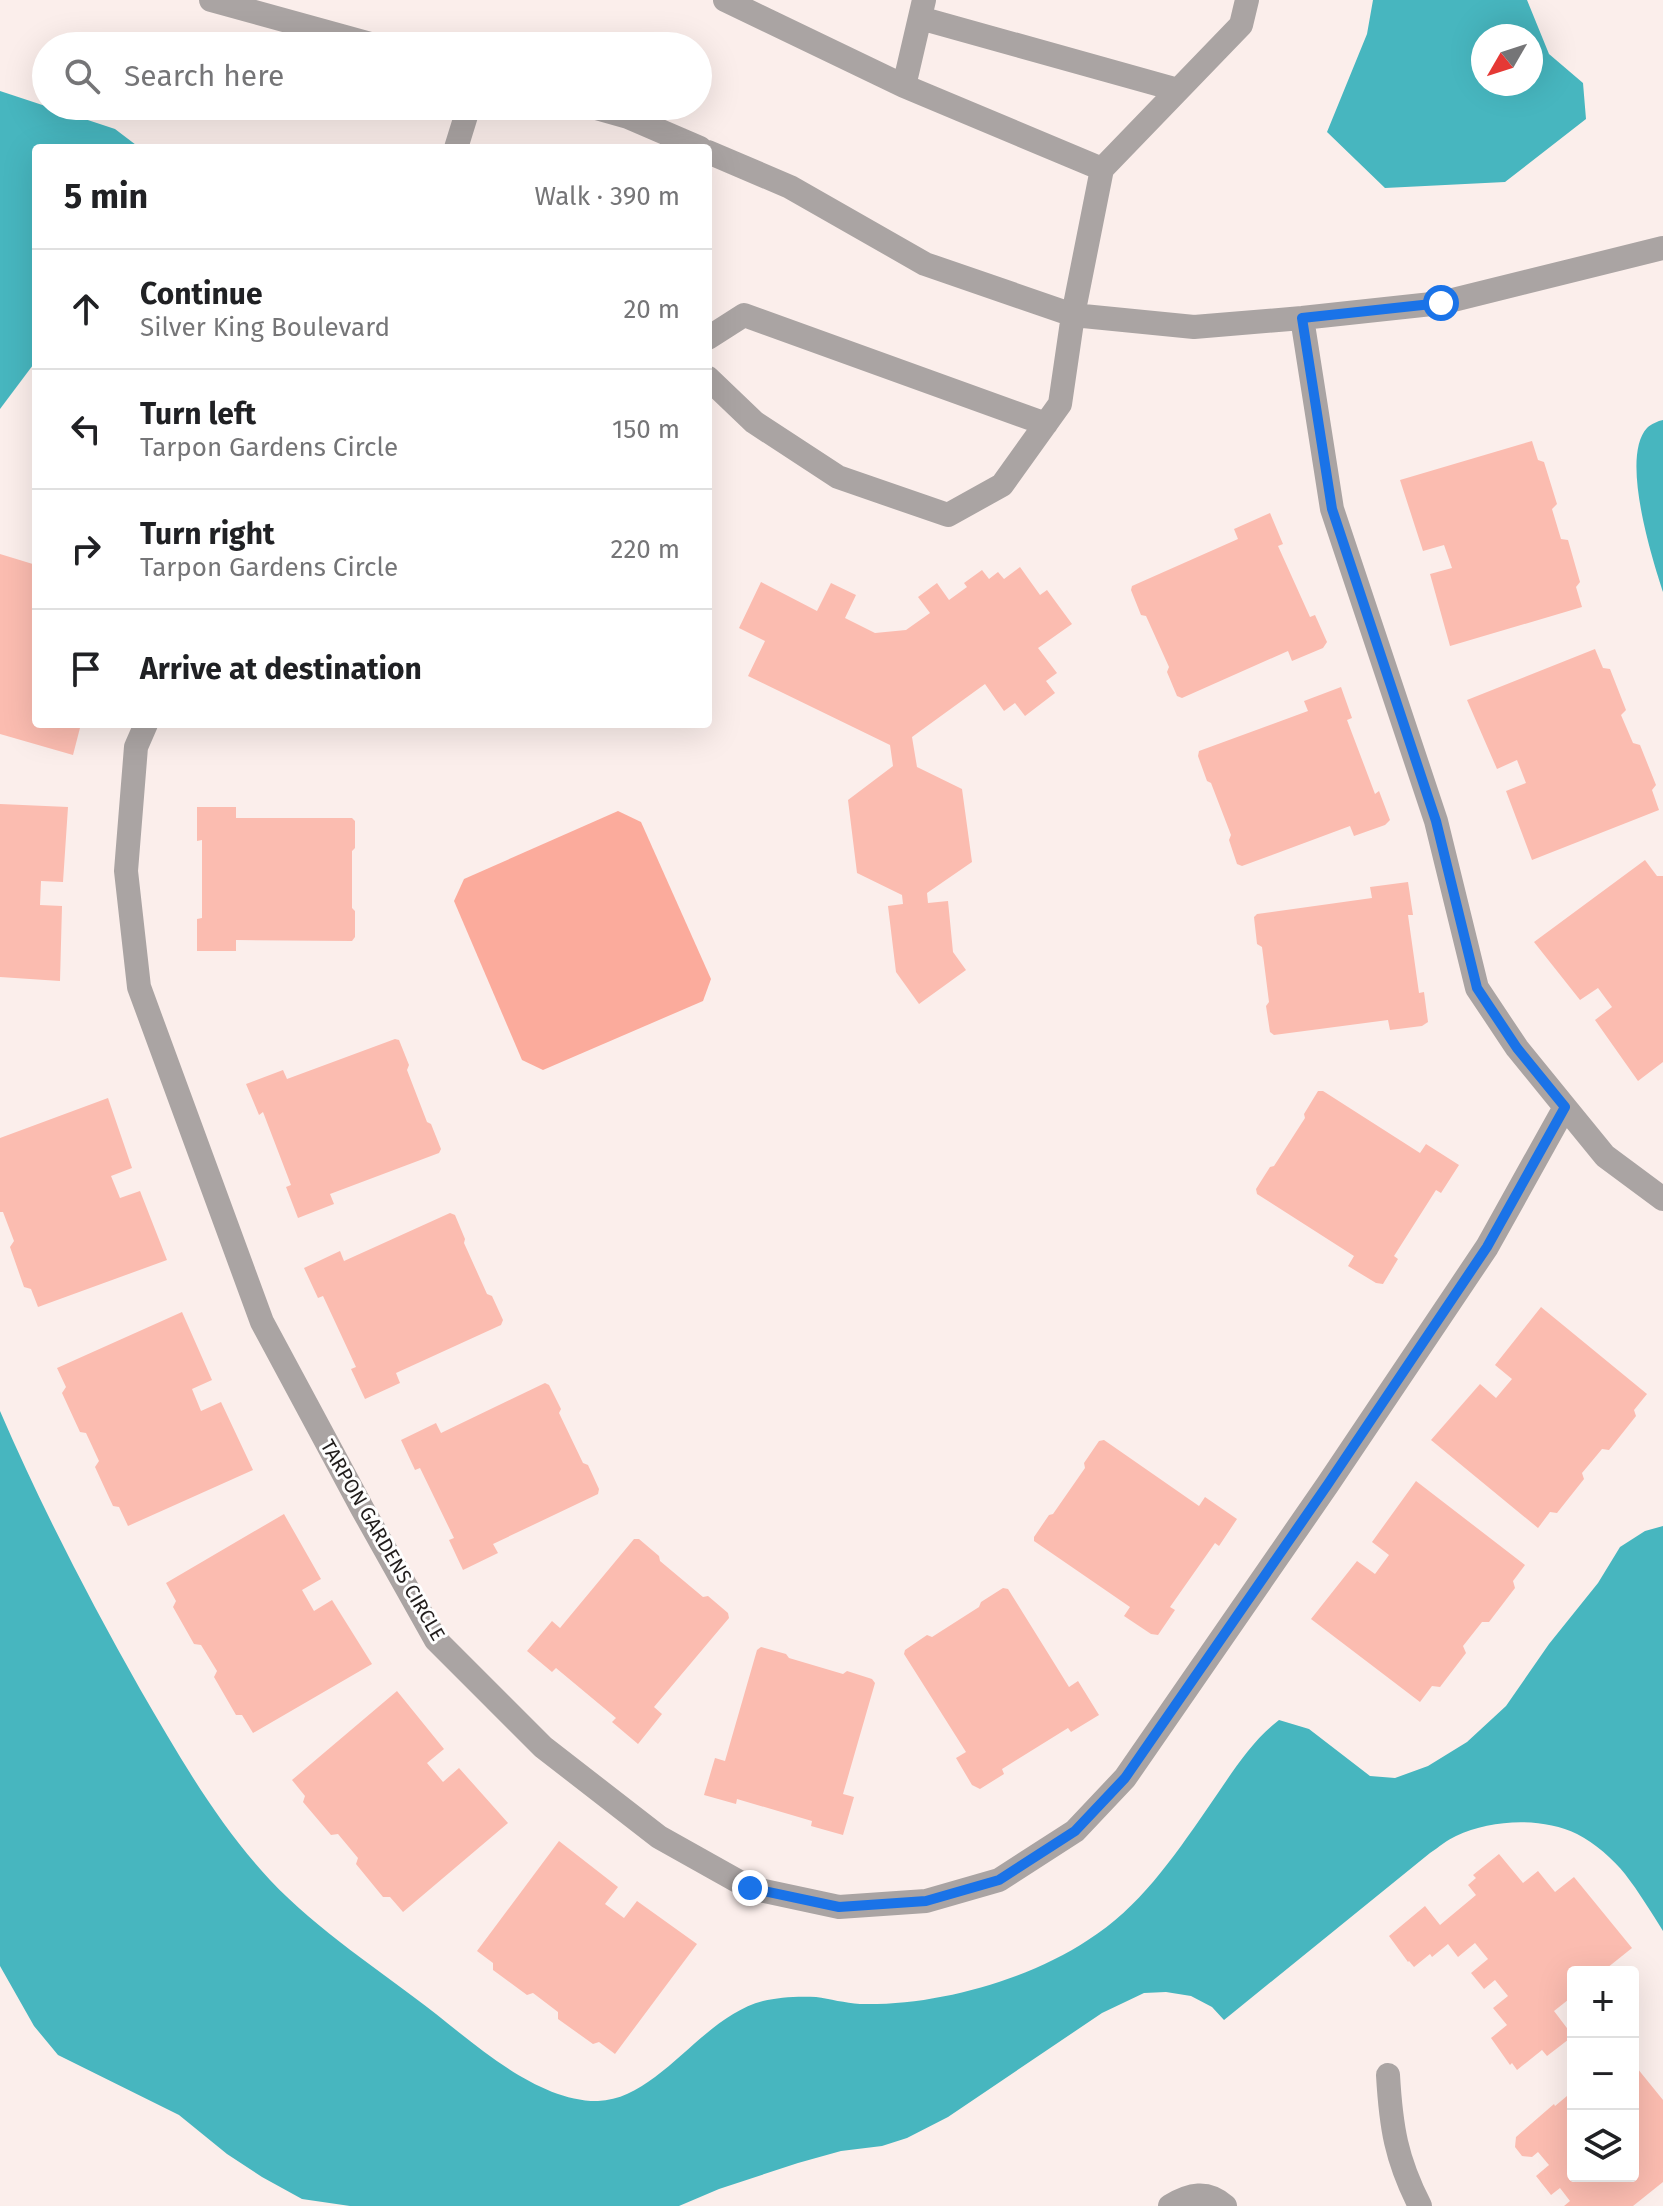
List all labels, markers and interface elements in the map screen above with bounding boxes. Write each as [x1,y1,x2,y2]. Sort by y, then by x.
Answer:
north arrow [1471,24,1543,96]
search box [32,32,712,120]
icon: search [60,54,104,98]
text: Search here [124,58,284,94]
text: 5 min [64,176,148,217]
text: Walk · 390 m [534,181,680,212]
text: Continue [140,276,263,312]
route start [1423,285,1459,321]
icon: ahead [64,287,108,331]
text: 20 m [623,294,680,325]
text: Silver King Boulevard [140,312,390,343]
text: Turn left [140,396,256,432]
icon: left [64,407,108,451]
text: 150 m [612,414,680,445]
text: Tarpon Gardens Circle [140,432,398,463]
text: Turn right [140,516,275,552]
icon: right [64,527,108,571]
text: 220 m [611,534,680,565]
text: Tarpon Gardens Circle [140,552,398,583]
icon: arrive [64,647,108,691]
text: Arrive at destination [140,651,422,687]
street label: TARPON GARDENS CIRCLE [316,1435,450,1645]
route end [732,1870,768,1906]
map controls [1567,1966,1639,2182]
button: + [1567,1966,1639,2038]
button: − [1567,2038,1639,2110]
button: layers [1567,2110,1639,2182]

